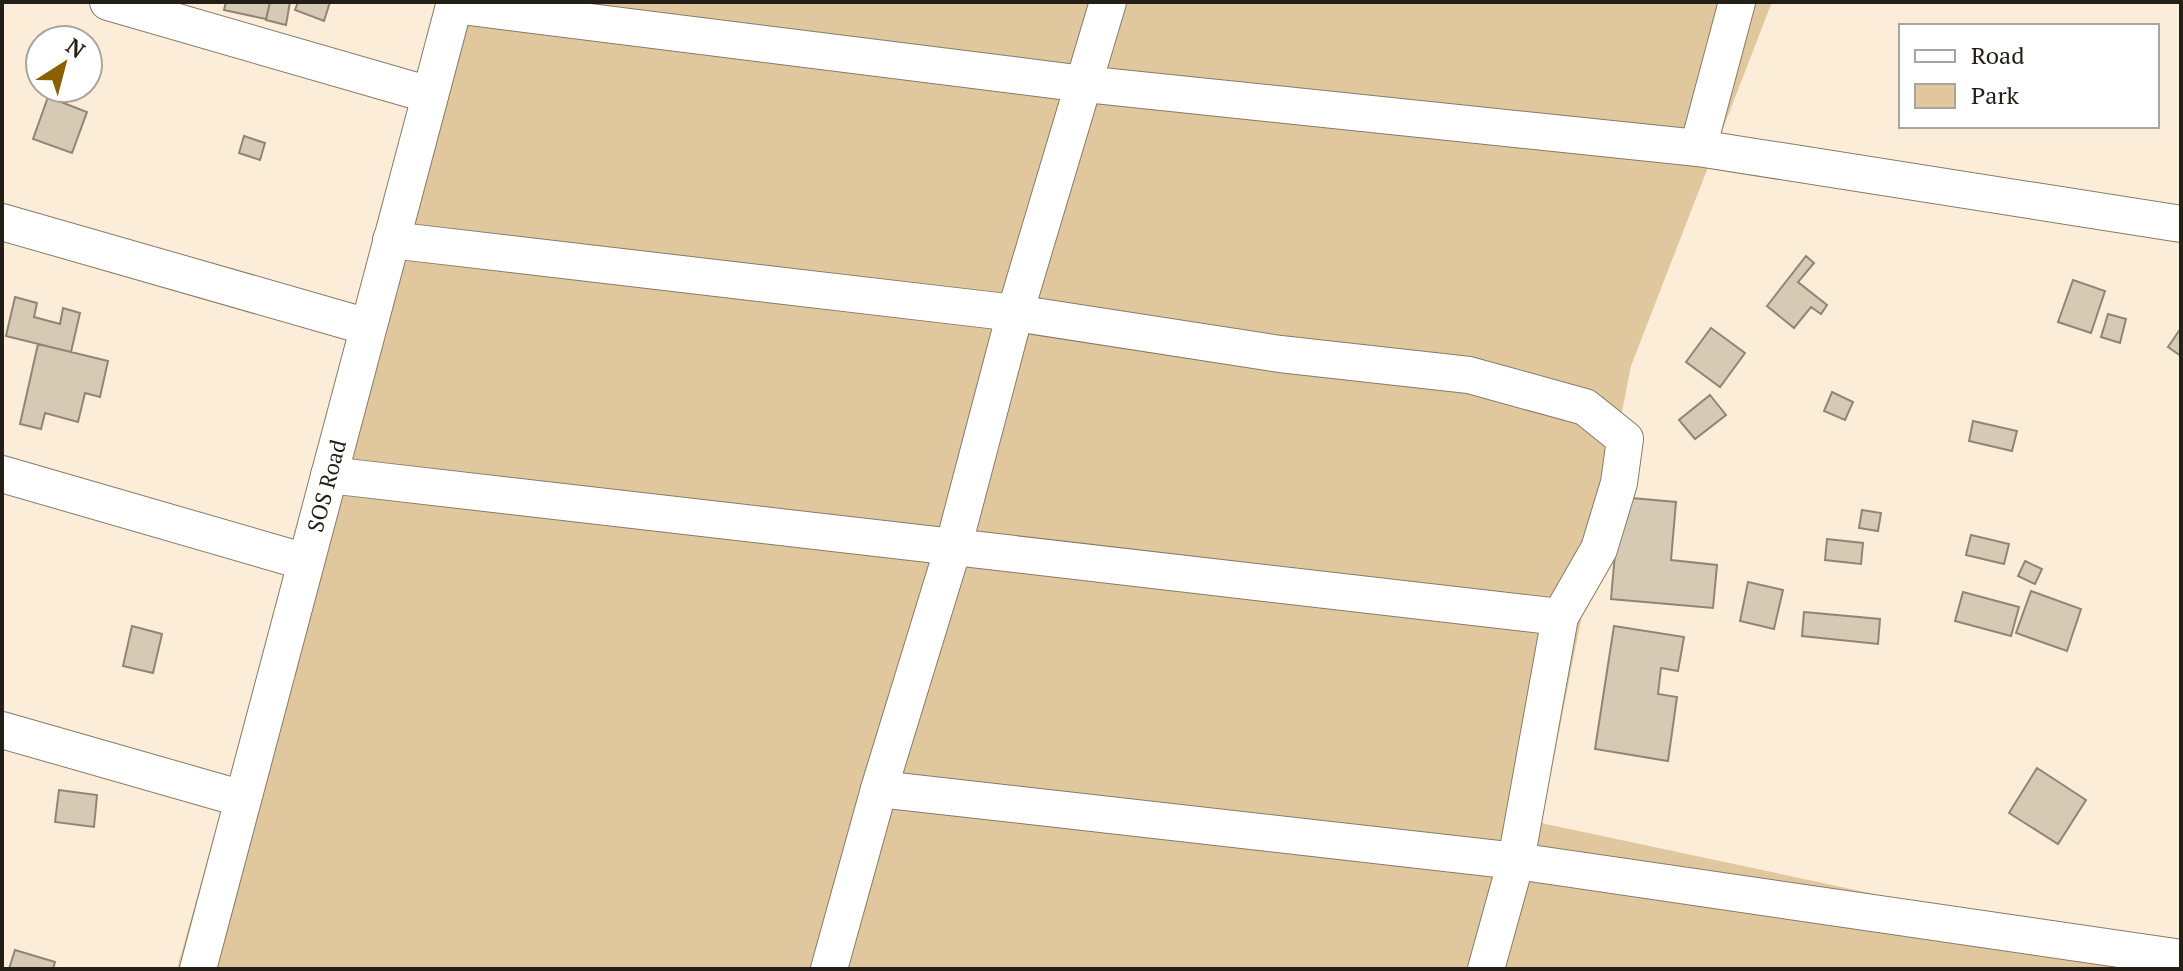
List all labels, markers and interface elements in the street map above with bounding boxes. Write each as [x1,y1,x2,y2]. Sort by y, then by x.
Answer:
north arrow [24,24,104,104]
legend [1899,24,2159,128]
text: N [61,31,92,64]
text: Road [1971,39,2025,71]
text: Park [1971,79,2020,111]
street label: SOS Road [300,436,352,535]

